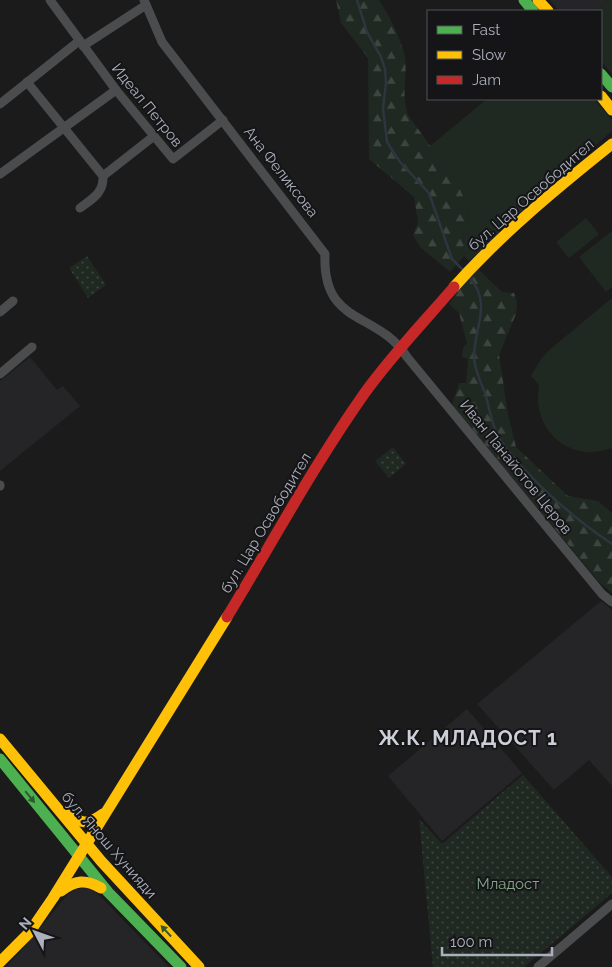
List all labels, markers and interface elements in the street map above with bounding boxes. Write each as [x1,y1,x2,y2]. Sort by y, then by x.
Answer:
legend [427,10,602,100]
text: Fast [472,21,500,39]
text: Slow [472,46,506,64]
street label: Идеал Петров [108,60,186,150]
text: Jam [472,71,501,89]
street label: Ана Феликсова [240,123,322,221]
street label: бул. Цар Освободител [464,135,598,255]
street label: Иван Панайотов Церов [456,396,576,538]
street label: бул. Цар Освободител [217,449,315,597]
district label: Ж.К. МЛАДОСТ 1 [378,726,558,750]
street label: бул. Янош Хунияди [58,788,160,902]
one-way arrow [25,790,36,803]
park label: Младост [477,875,539,893]
north arrow [10,907,60,957]
text: N [16,914,35,933]
scale bar [442,924,552,956]
one-way arrow [160,926,172,938]
text: 100 m [450,933,492,951]

